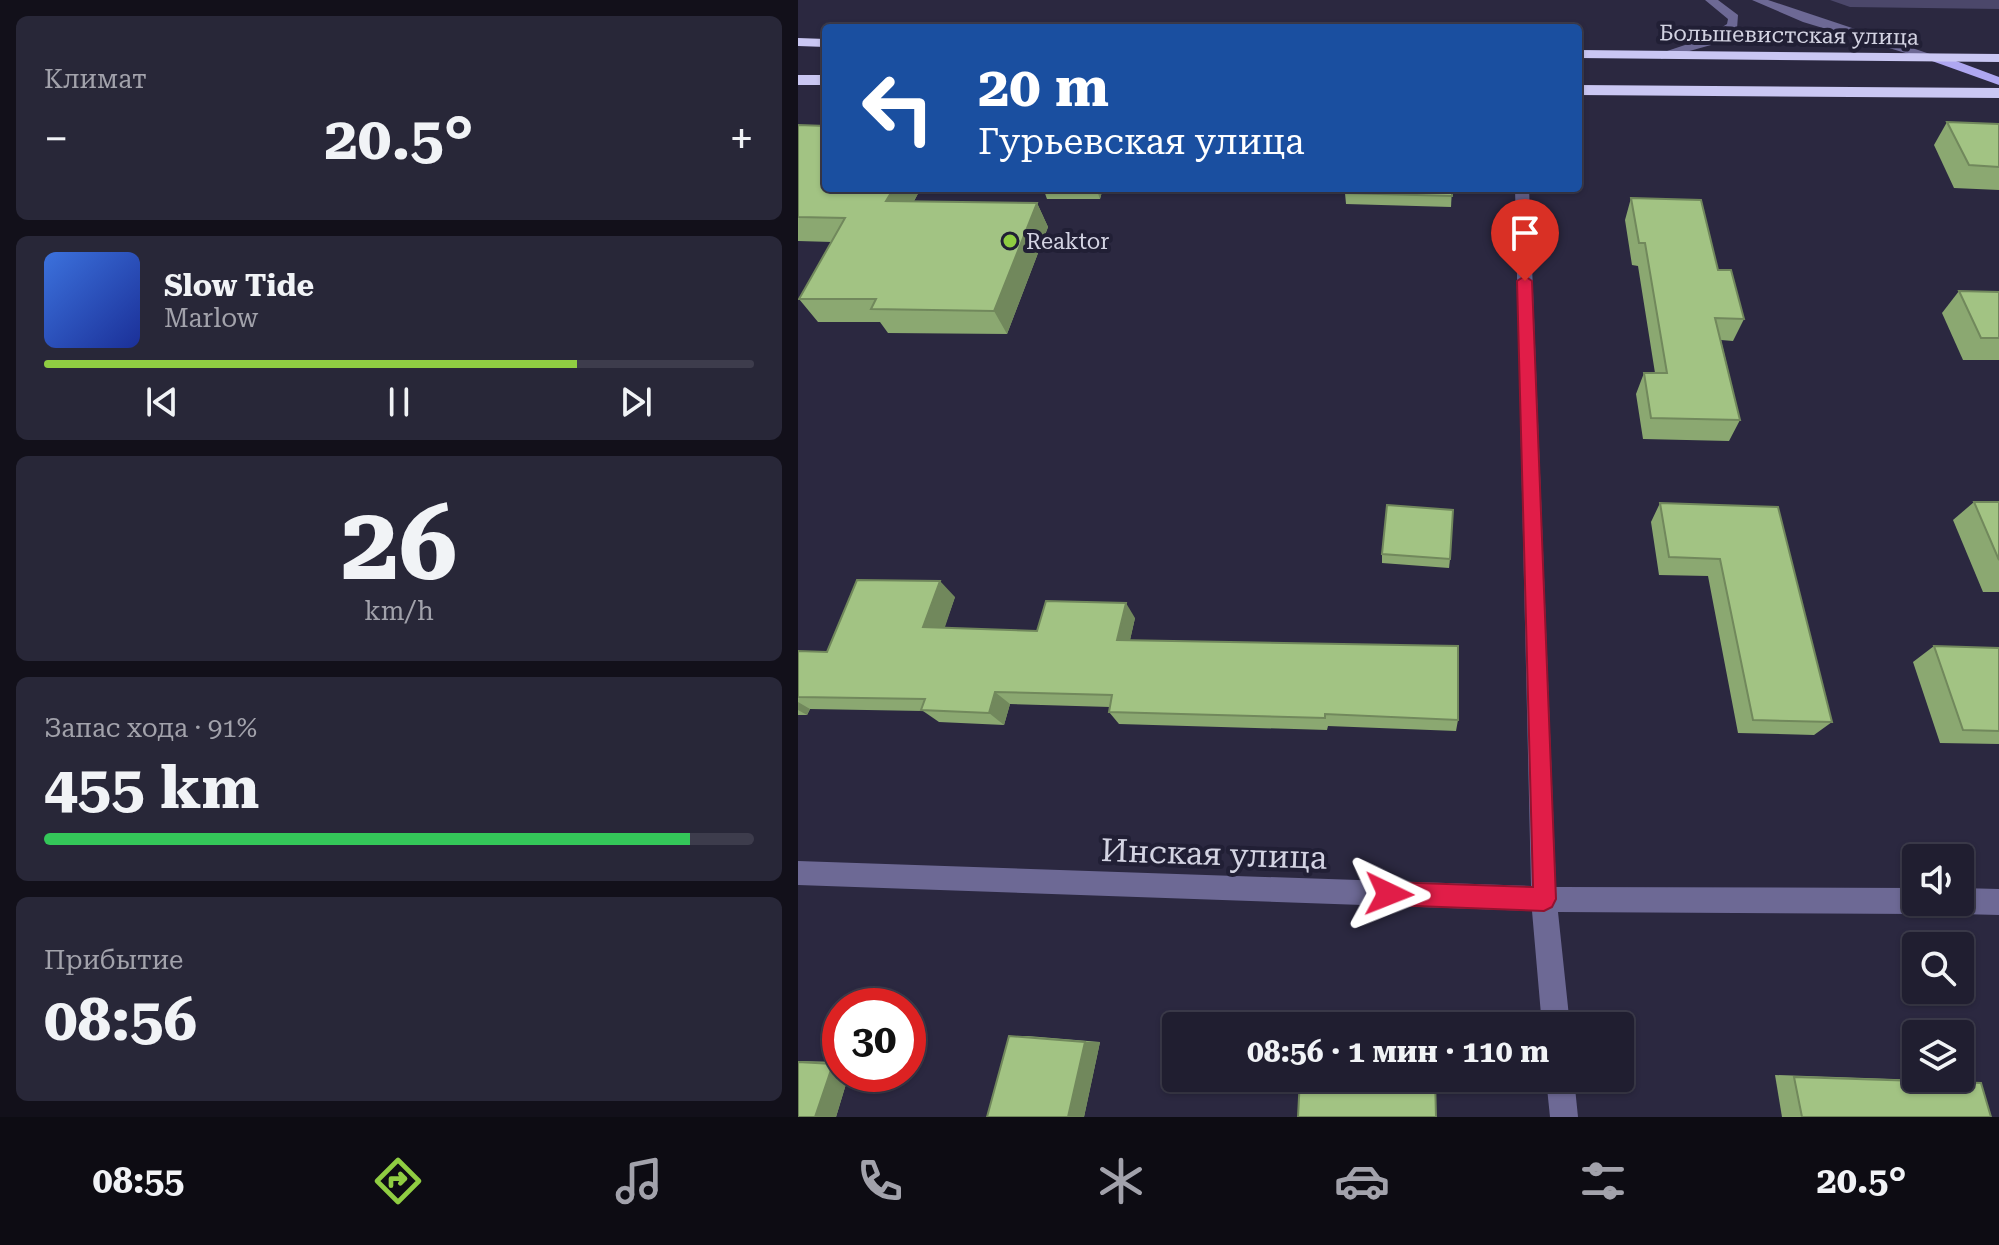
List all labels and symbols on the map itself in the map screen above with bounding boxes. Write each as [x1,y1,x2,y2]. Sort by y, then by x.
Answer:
street label: Большевистская улица [1659,20,1919,50]
pin [1491,199,1559,281]
place label: Reaktor [1026,229,1109,254]
marker: Reaktor [1001,232,1019,250]
street label: Инская улица [1100,831,1328,877]
position arrow [1347,852,1431,936]
speed limit sign: 30 [822,988,926,1092]

